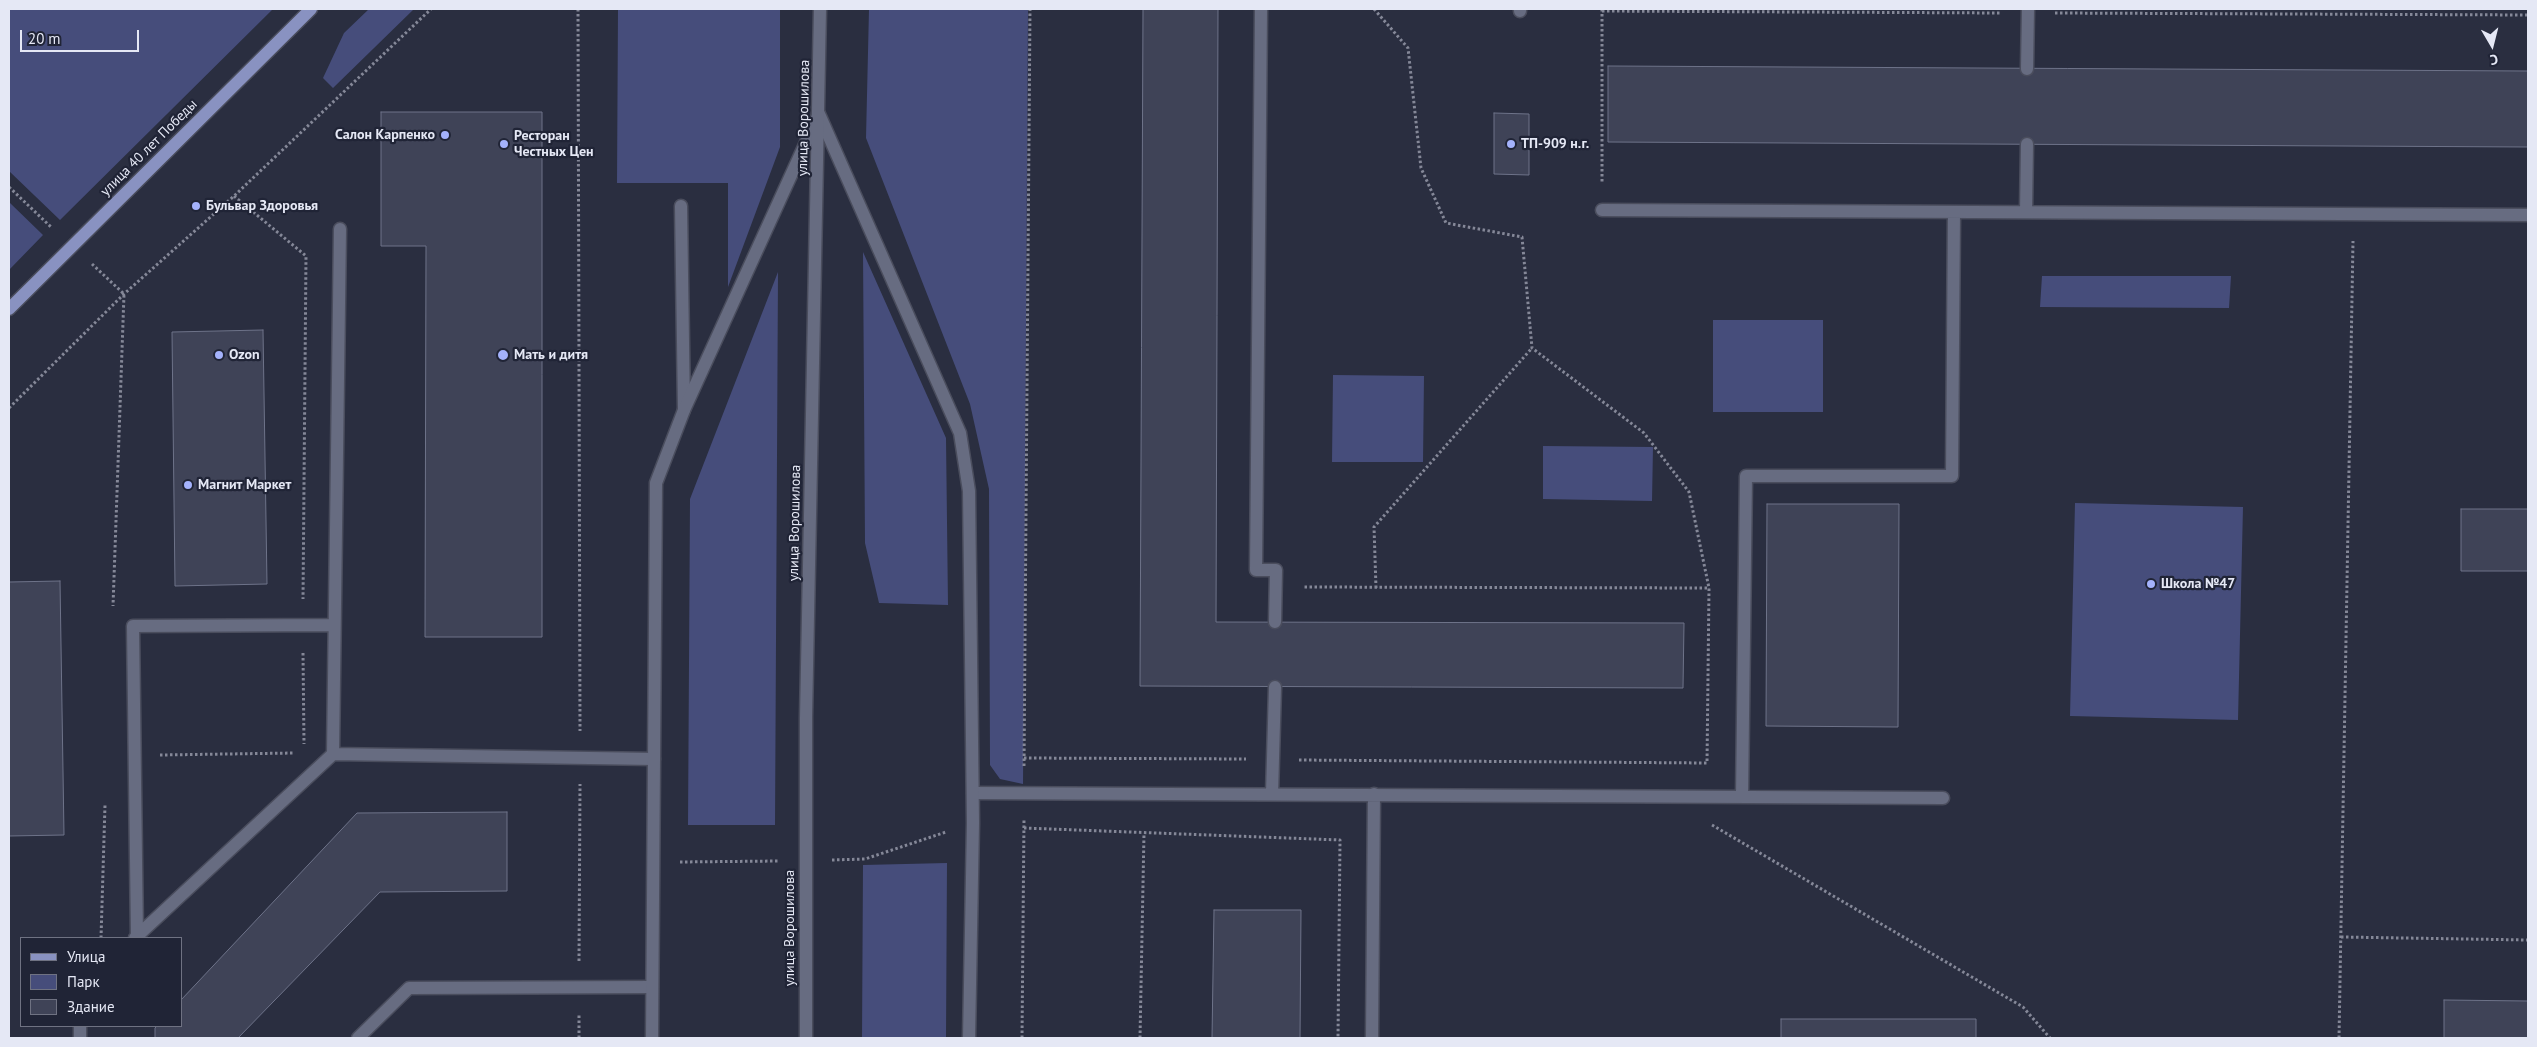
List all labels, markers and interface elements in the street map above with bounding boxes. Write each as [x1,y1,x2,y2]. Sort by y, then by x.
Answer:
scale bar [22,20,141,52]
north arrow [2467,20,2517,70]
text: 20 m [28,29,61,48]
text: С [2489,50,2499,69]
street label: улица Ворошилова [795,60,813,176]
street label: улица 40 лет Победы [97,96,201,200]
place label: Салон Карпенко [335,127,435,143]
place label: Ресторан Честных Цен [514,128,594,160]
marker: Салон Карпенко [439,129,451,141]
place label: ТП-909 н.г. [1521,136,1589,152]
marker: Ресторан Честных Цен [498,138,510,150]
marker: ТП-909 н.г. [1505,138,1517,150]
place label: Бульвар Здоровья [206,198,318,214]
marker: Бульвар Здоровья [190,200,202,212]
place label: Ozon [229,347,260,363]
place label: Мать и дитя [514,347,588,363]
marker: Мать и дитя [496,348,510,362]
marker: Ozon [213,349,225,361]
street label: улица Ворошилова [786,465,804,581]
place label: Магнит Маркет [198,477,291,493]
marker: Магнит Маркет [182,479,194,491]
place label: Школа №47 [2161,576,2235,592]
marker: Школа №47 [2145,578,2157,590]
street label: улица Ворошилова [782,870,798,986]
legend [20,937,182,1027]
text: Улица [67,947,105,966]
text: Парк [67,972,100,991]
text: Здание [67,997,115,1016]

